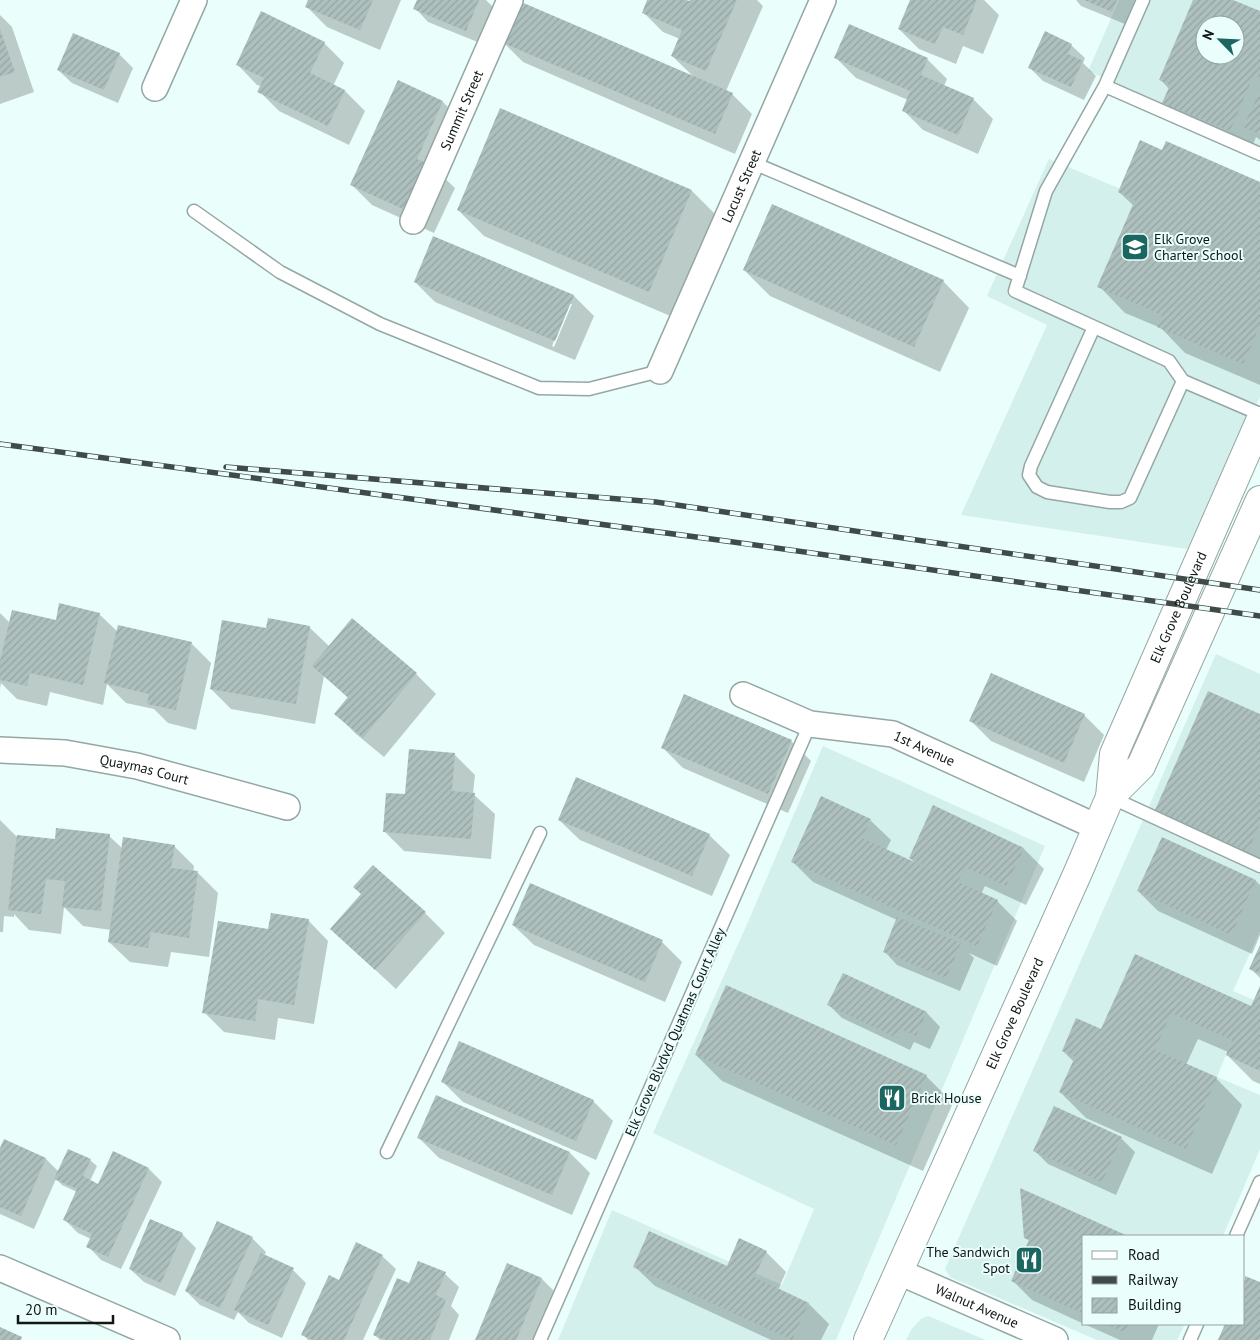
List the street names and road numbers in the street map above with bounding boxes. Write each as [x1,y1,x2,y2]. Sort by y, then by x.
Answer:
street label: Summit Street [436,67,487,153]
street label: Locust Street [717,147,765,225]
street label: Elk Grove Boulevard [1146,549,1211,666]
street label: 1st Avenue [891,727,958,770]
street label: Quaymas Court [98,750,191,789]
street label: Elk Grove Blvdvd Quatmas Court Alley [621,924,729,1139]
street label: Elk Grove Boulevard [982,955,1047,1072]
street label: Walnut Avenue [932,1280,1021,1332]

